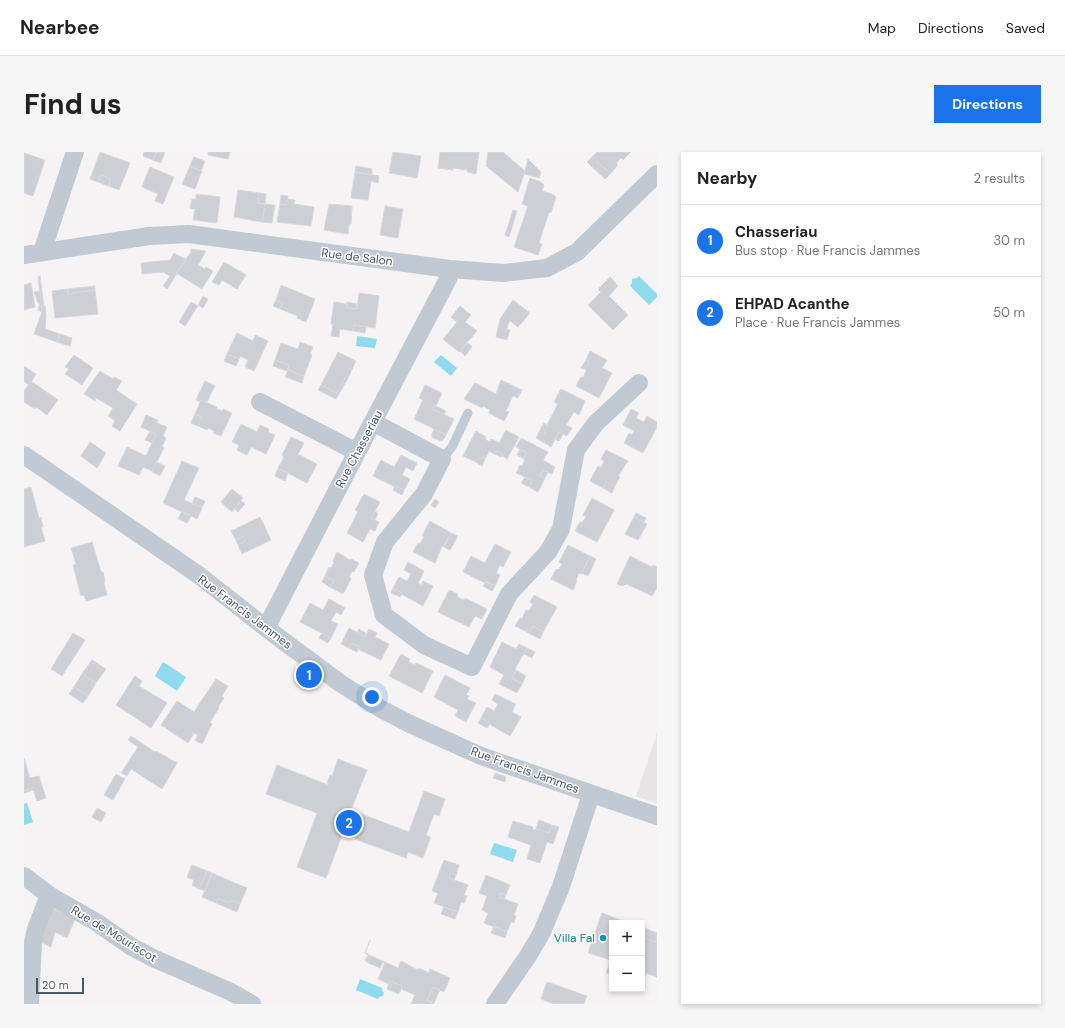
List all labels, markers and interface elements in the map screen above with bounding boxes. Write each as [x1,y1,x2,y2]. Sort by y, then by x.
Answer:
text: Nearbee [20,15,100,40]
text: Map [868,19,896,37]
text: Directions [918,19,984,37]
text: Saved [1006,19,1045,37]
button: Directions [934,85,1041,123]
text: Find us [24,86,122,123]
text: Nearby [697,167,757,189]
text: 2 results [974,170,1025,187]
text: Chasseriau [735,222,817,242]
text: 1 [708,232,712,249]
text: 30 m [993,232,1025,249]
text: Bus stop · Rue Francis Jammes [735,242,920,259]
street label: Rue de Salon [320,245,394,269]
text: EHPAD Acanthe [735,294,850,314]
text: 2 [706,304,714,321]
text: 50 m [993,304,1025,321]
text: Place · Rue Francis Jammes [735,314,900,331]
street label: Rue Chasseriau [332,407,386,491]
street label: Rue Francis Jammes [195,571,295,653]
pin: 1 [296,660,322,690]
your location [362,687,382,707]
street label: Rue Francis Jammes [469,743,581,797]
pin: 2 [336,808,362,838]
street label: Rue de Mouriscot [68,902,160,966]
map controls [609,920,645,992]
button: + [609,920,645,956]
place label: Villa Fal [554,930,595,946]
marker: Villa Fal [598,933,608,943]
button: − [609,956,645,992]
scale bar [36,976,84,995]
text: 20 m [42,978,68,992]

